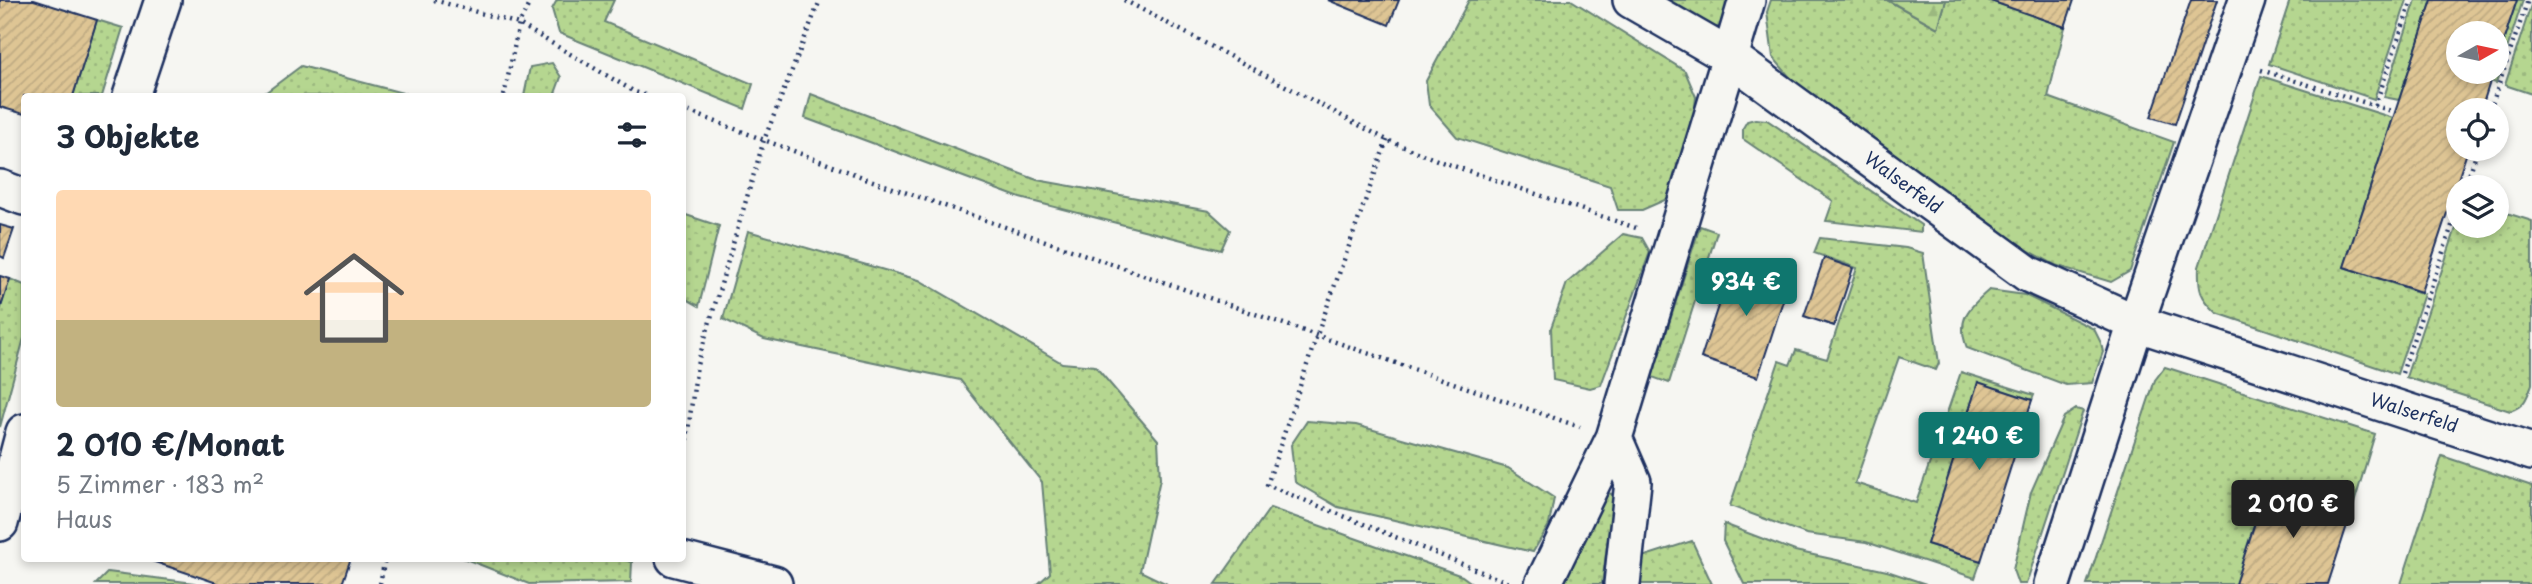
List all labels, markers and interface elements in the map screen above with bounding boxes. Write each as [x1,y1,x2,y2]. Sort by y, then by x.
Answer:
north arrow [2446,21,2510,84]
map controls [2446,21,2509,238]
button: locate [2446,98,2509,161]
text: 3 Objekte [56,113,200,158]
icon: filters [613,116,651,154]
street label: Walserfeld [1859,144,1949,219]
button: layers [2446,175,2509,238]
icon: home [291,235,417,361]
pin: 934 € [1697,258,1795,318]
text: 934 € [1711,263,1781,298]
street label: Walserfeld [2367,385,2462,438]
pin: 1 240 € [1914,412,2044,472]
text: 1 240 € [1935,417,2023,452]
text: 2 010 €/Monat [56,421,285,466]
text: 5 Zimmer · 183 m² [56,466,264,501]
pin: 2 010 € [2228,480,2358,540]
text: 2 010 € [2247,485,2339,520]
text: Haus [56,501,112,536]

